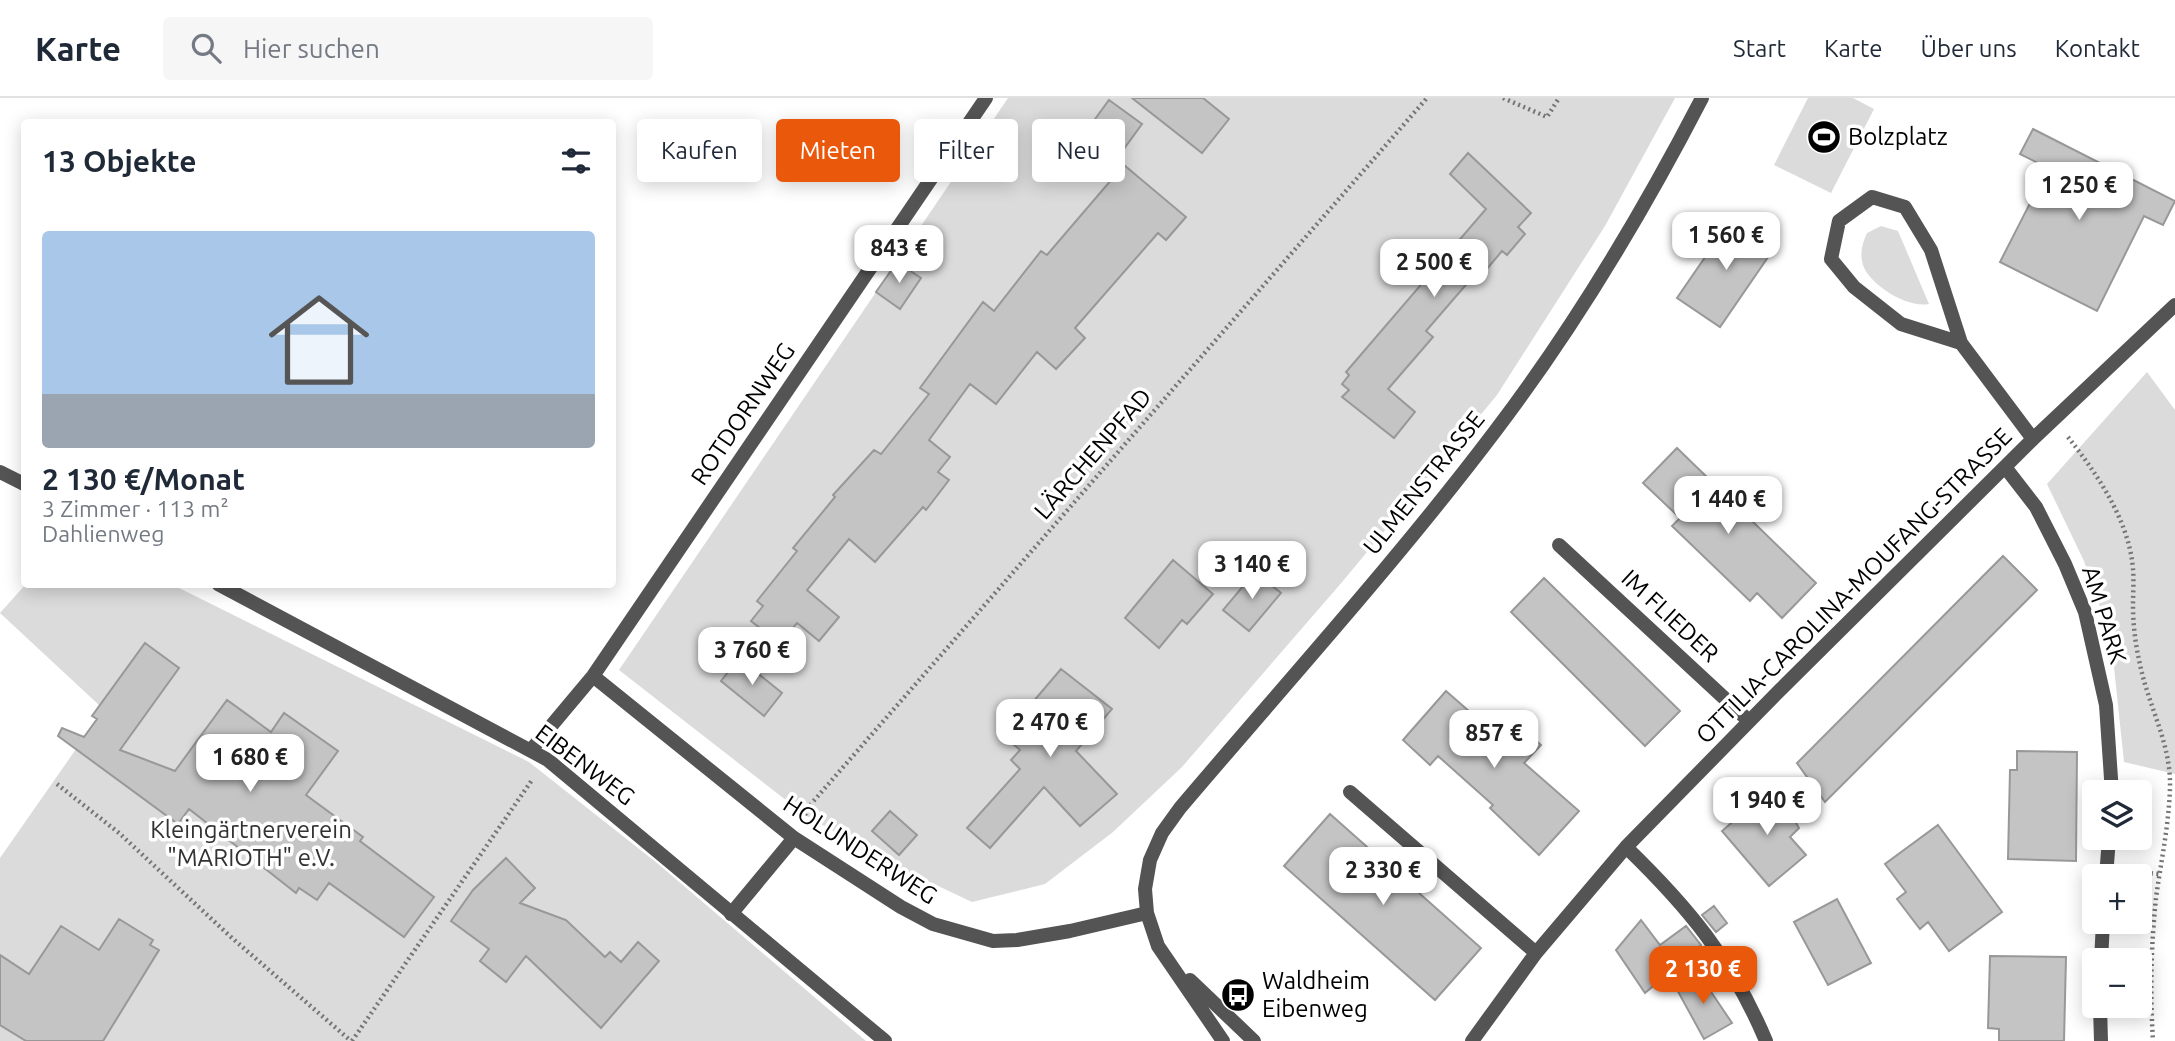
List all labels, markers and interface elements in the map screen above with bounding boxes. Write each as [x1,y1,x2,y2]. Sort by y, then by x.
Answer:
search box [163,17,653,80]
icon: search [187,29,225,67]
text: Karte [35,30,121,67]
text: Hier suchen [243,34,380,63]
text: Start [1733,35,1786,62]
text: Karte [1824,35,1883,62]
text: Über uns [1921,35,2017,62]
text: Kontakt [2055,35,2140,62]
sports icon: Bolzplatz [1805,118,1843,156]
chip: Kaufen [637,119,762,182]
chip: Mieten [776,119,900,182]
chip: Filter [914,119,1018,182]
chip: Neu [1032,119,1125,182]
place label: Bolzplatz [1848,123,1948,150]
icon: filters [557,142,595,180]
text: 13 Objekte [42,144,197,178]
pin: 1 250 € [2014,162,2144,222]
text: 1 250 € [2041,172,2117,197]
pin: 1 560 € [1661,212,1791,272]
text: 1 560 € [1688,222,1764,247]
pin: 843 € [850,226,948,285]
text: 843 € [870,235,928,260]
pin: 2 500 € [1369,240,1499,299]
text: 2 500 € [1396,249,1472,274]
icon: home [256,277,382,403]
street label: ROTDORNWEG [685,338,800,490]
street label: LÄRCHENPFAD [1029,383,1157,524]
street label: ULMENSTRASSE [1358,406,1490,560]
street label: OTTILIA-CAROLINA-MOUFANG-STRASSE [1691,423,2017,749]
text: 2 130 €/Monat [42,462,245,496]
pin: 1 440 € [1663,476,1793,536]
text: 1 440 € [1690,486,1766,511]
text: 3 Zimmer · 113 m² [42,496,229,521]
text: Dahlienweg [42,521,164,546]
pin: 3 140 € [1187,542,1317,601]
text: 3 140 € [1214,551,1290,576]
street label: AM PARK [2077,563,2132,667]
street label: IM FLIEDER [1616,564,1724,667]
pin: 3 760 € [687,628,817,687]
text: 3 760 € [714,637,790,662]
pin: 2 470 € [985,700,1115,759]
text: 2 470 € [1012,709,1088,734]
pin: 857 € [1445,710,1543,770]
street label: EIBENWEG [531,719,640,810]
text: 857 € [1465,720,1523,745]
pin: 1 680 € [185,734,315,794]
text: 1 680 € [212,744,288,769]
pin: 1 940 € [1702,778,1832,837]
map controls [2082,780,2152,1018]
button: layers [2082,780,2152,850]
text: 1 940 € [1729,787,1805,812]
street label: HOLUNDERWEG [778,790,942,909]
park label: Kleingärtnerverein "MARIOTH" e.V. [150,816,352,871]
pin: 2 330 € [1318,848,1448,907]
text: 2 330 € [1345,857,1421,882]
button: + [2082,864,2152,934]
pin: 2 130 € [1638,946,1768,1006]
button: − [2082,948,2152,1018]
text: 2 130 € [1665,956,1741,981]
place label: Waldheim Eibenweg [1262,967,1370,1022]
bus stop icon: Waldheim Eibenweg [1219,976,1257,1014]

